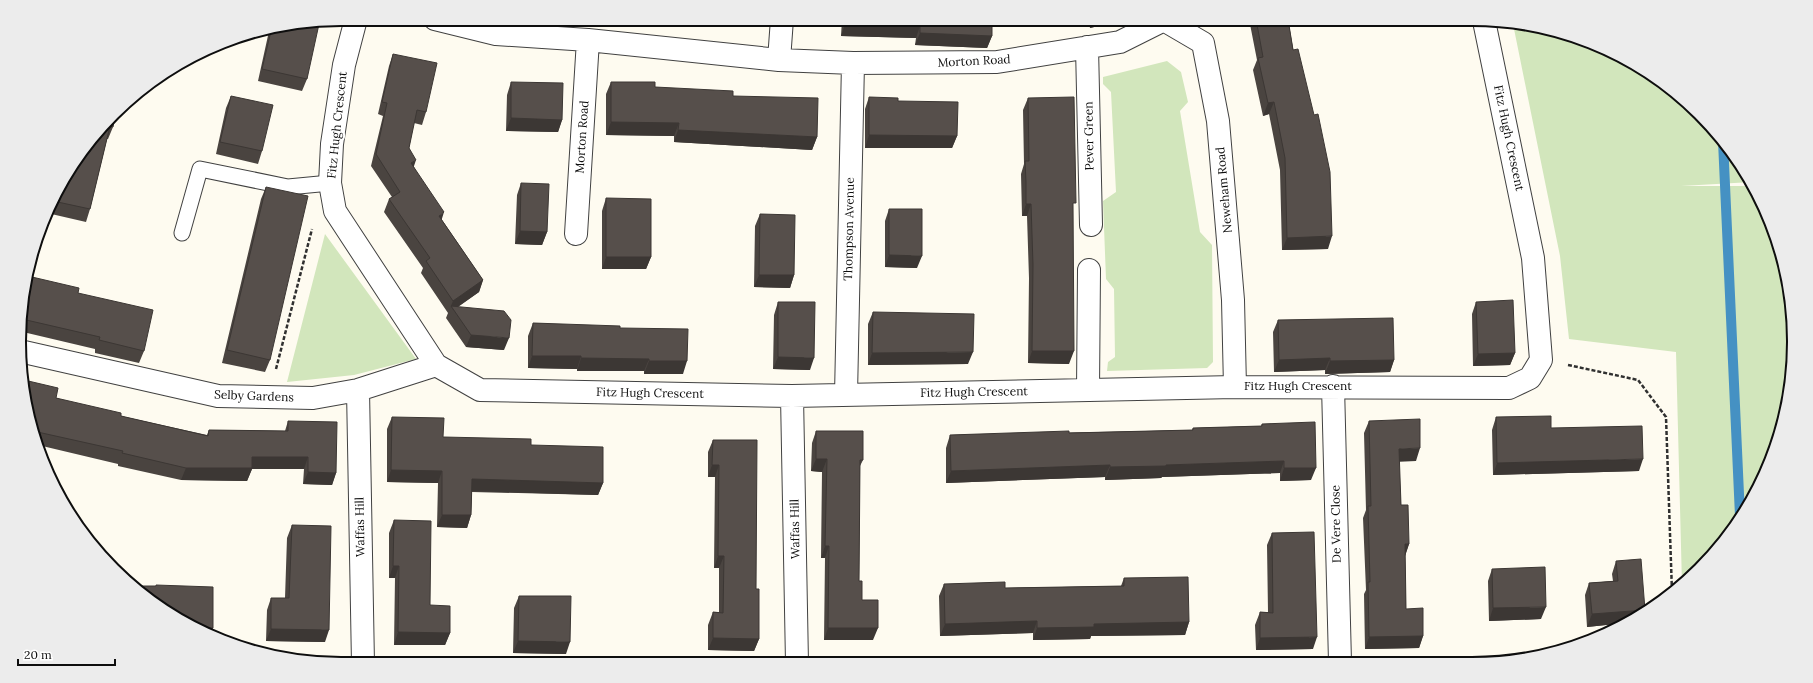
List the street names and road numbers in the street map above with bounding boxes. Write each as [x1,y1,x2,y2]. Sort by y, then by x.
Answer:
street label: Morton Road [937,51,1011,70]
street label: Fitz Hugh Crescent [323,70,350,179]
street label: Fitz Hugh Crescent [1491,84,1528,193]
street label: Morton Road [571,100,592,174]
street label: Pever Green [1080,101,1097,171]
street label: Neweham Road [1212,146,1235,234]
street label: Thompson Avenue [840,177,857,281]
street label: Fitz Hugh Crescent [1244,378,1352,393]
street label: Fitz Hugh Crescent [920,383,1028,400]
street label: Fitz Hugh Crescent [596,384,704,401]
street label: Selby Gardens [214,387,295,404]
street label: De Vere Close [1327,484,1344,563]
street label: Waffas Hill [351,497,368,557]
street label: Waffas Hill [786,499,803,559]

